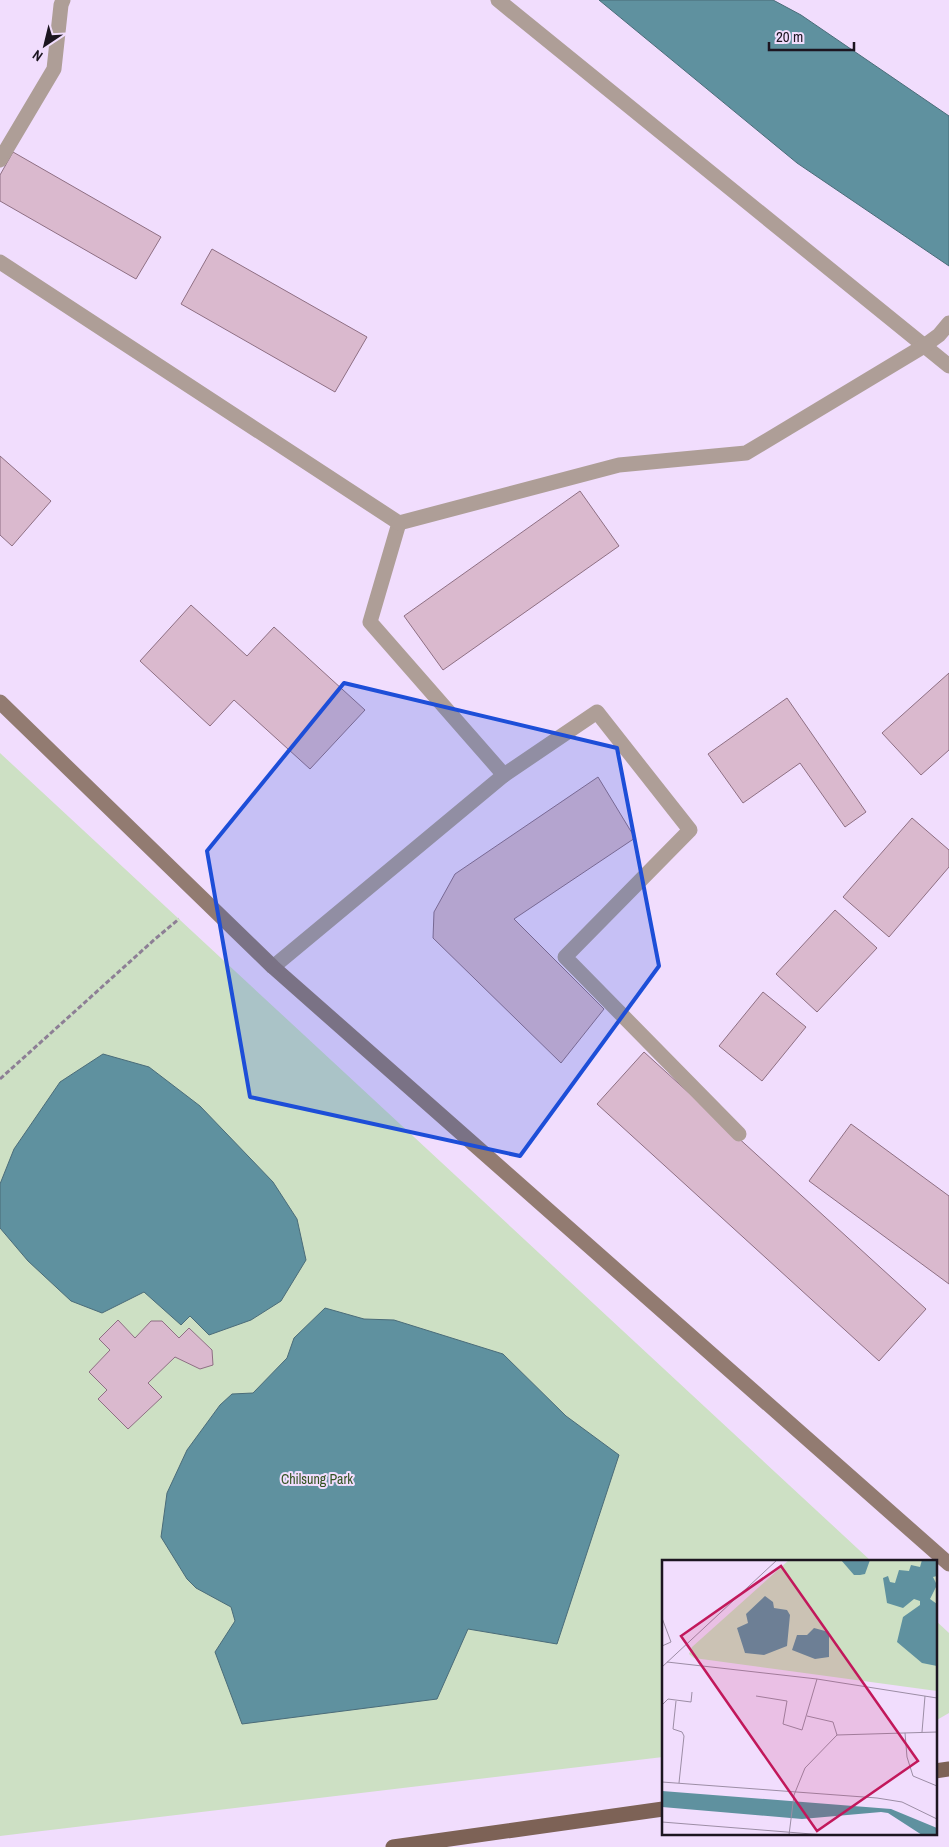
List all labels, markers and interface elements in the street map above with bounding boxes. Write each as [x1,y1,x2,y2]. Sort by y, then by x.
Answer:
north arrow [20,20,70,70]
scale bar [769,20,854,52]
text: 20 m [776,26,803,47]
text: N [29,46,46,65]
park label: Chilsung Park [281,1470,353,1488]
inset map [662,1560,936,1834]

